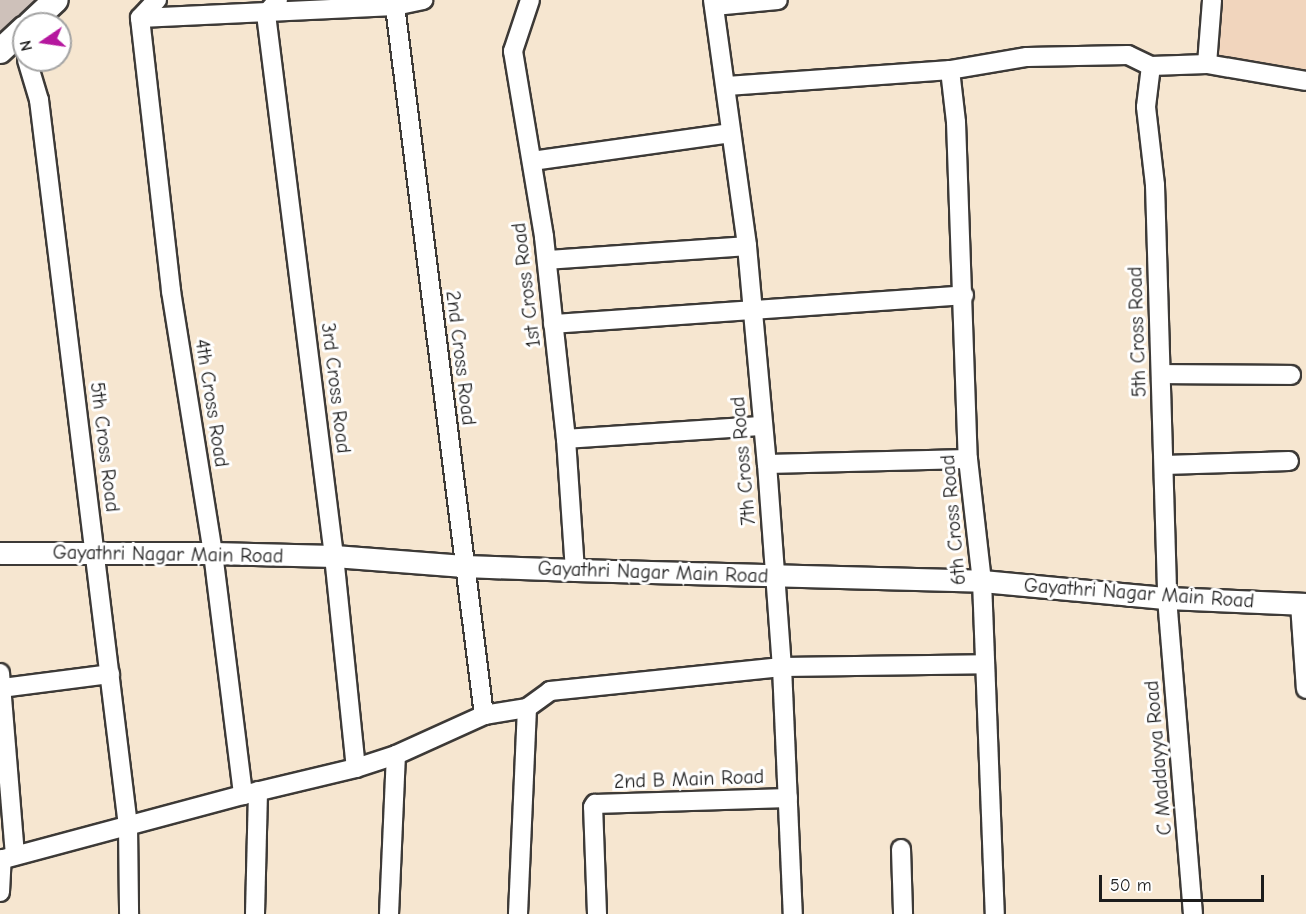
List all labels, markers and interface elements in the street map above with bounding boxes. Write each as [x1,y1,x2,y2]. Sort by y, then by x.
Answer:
north arrow [12,12,72,72]
text: N [16,38,36,53]
street label: 1st Cross Road [506,221,546,349]
street label: 5th Cross Road [1123,266,1151,398]
street label: 2nd Cross Road [441,289,481,427]
street label: 3rd Cross Road [316,321,356,455]
street label: 4th Cross Road [190,337,234,469]
street label: 5th Cross Road [85,381,125,513]
street label: 7th Cross Road [725,396,761,526]
street label: 6th Cross Road [935,454,971,586]
street label: Gayathri Nagar Main Road [52,540,284,568]
street label: Gayathri Nagar Main Road [537,556,769,588]
street label: Gayathri Nagar Main Road [1023,573,1255,613]
street label: C Maddayya Road [1139,680,1177,836]
street label: 2nd B Main Road [613,764,765,794]
scale bar [1102,863,1267,901]
text: 50 m [1110,875,1152,896]

